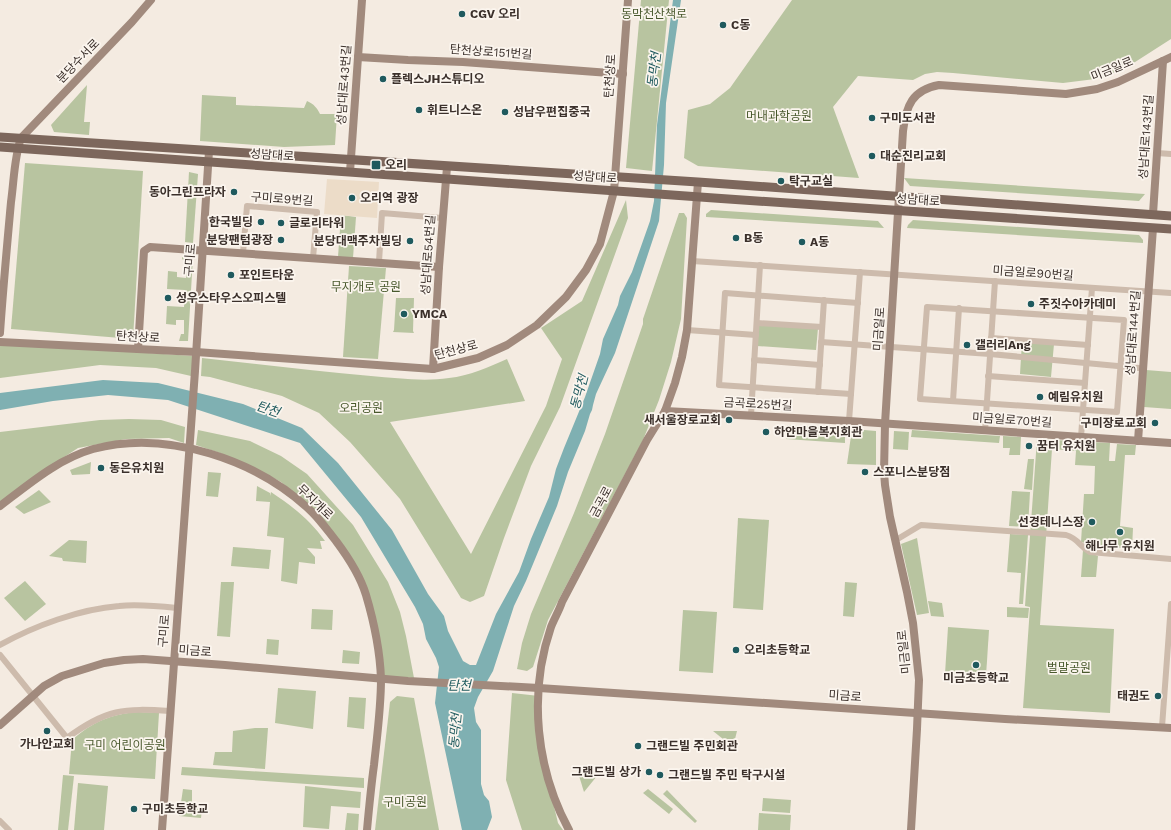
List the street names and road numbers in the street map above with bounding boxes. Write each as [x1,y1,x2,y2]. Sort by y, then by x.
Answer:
street label: 분당수서로 [54,36,102,86]
street label: 탄천상로151번길 [449,42,533,62]
street label: 성남대로43번길 [334,44,354,126]
street label: 탄천상로 [601,53,619,99]
street label: 미금일로 [1089,54,1135,84]
street label: 성남대로143번길 [1136,94,1156,180]
street label: 성남대로 [249,146,295,164]
street label: 성남대로 [572,168,618,186]
street label: 구미로9번길 [250,190,314,208]
street label: 성남대로 [895,191,941,209]
street label: 성남대로54번길 [418,214,438,296]
street label: 구미로 [182,243,198,277]
street label: 미금일로90번길 [992,263,1074,283]
street label: 성남대로144번길 [1123,290,1143,376]
street label: 미금일로 [870,306,888,352]
street label: 탄천상로 [116,329,160,345]
street label: 탄천상로 [433,338,479,362]
street label: 금곡로25번길 [723,395,793,413]
street label: 미금일로70번길 [972,410,1052,430]
street label: 무지개로 [294,482,336,522]
street label: 금곡로 [587,484,615,520]
street label: 구미로 [156,614,172,648]
street label: 미금일로 [895,629,913,675]
street label: 미금로 [178,643,212,659]
street label: 미금로 [828,688,862,704]

